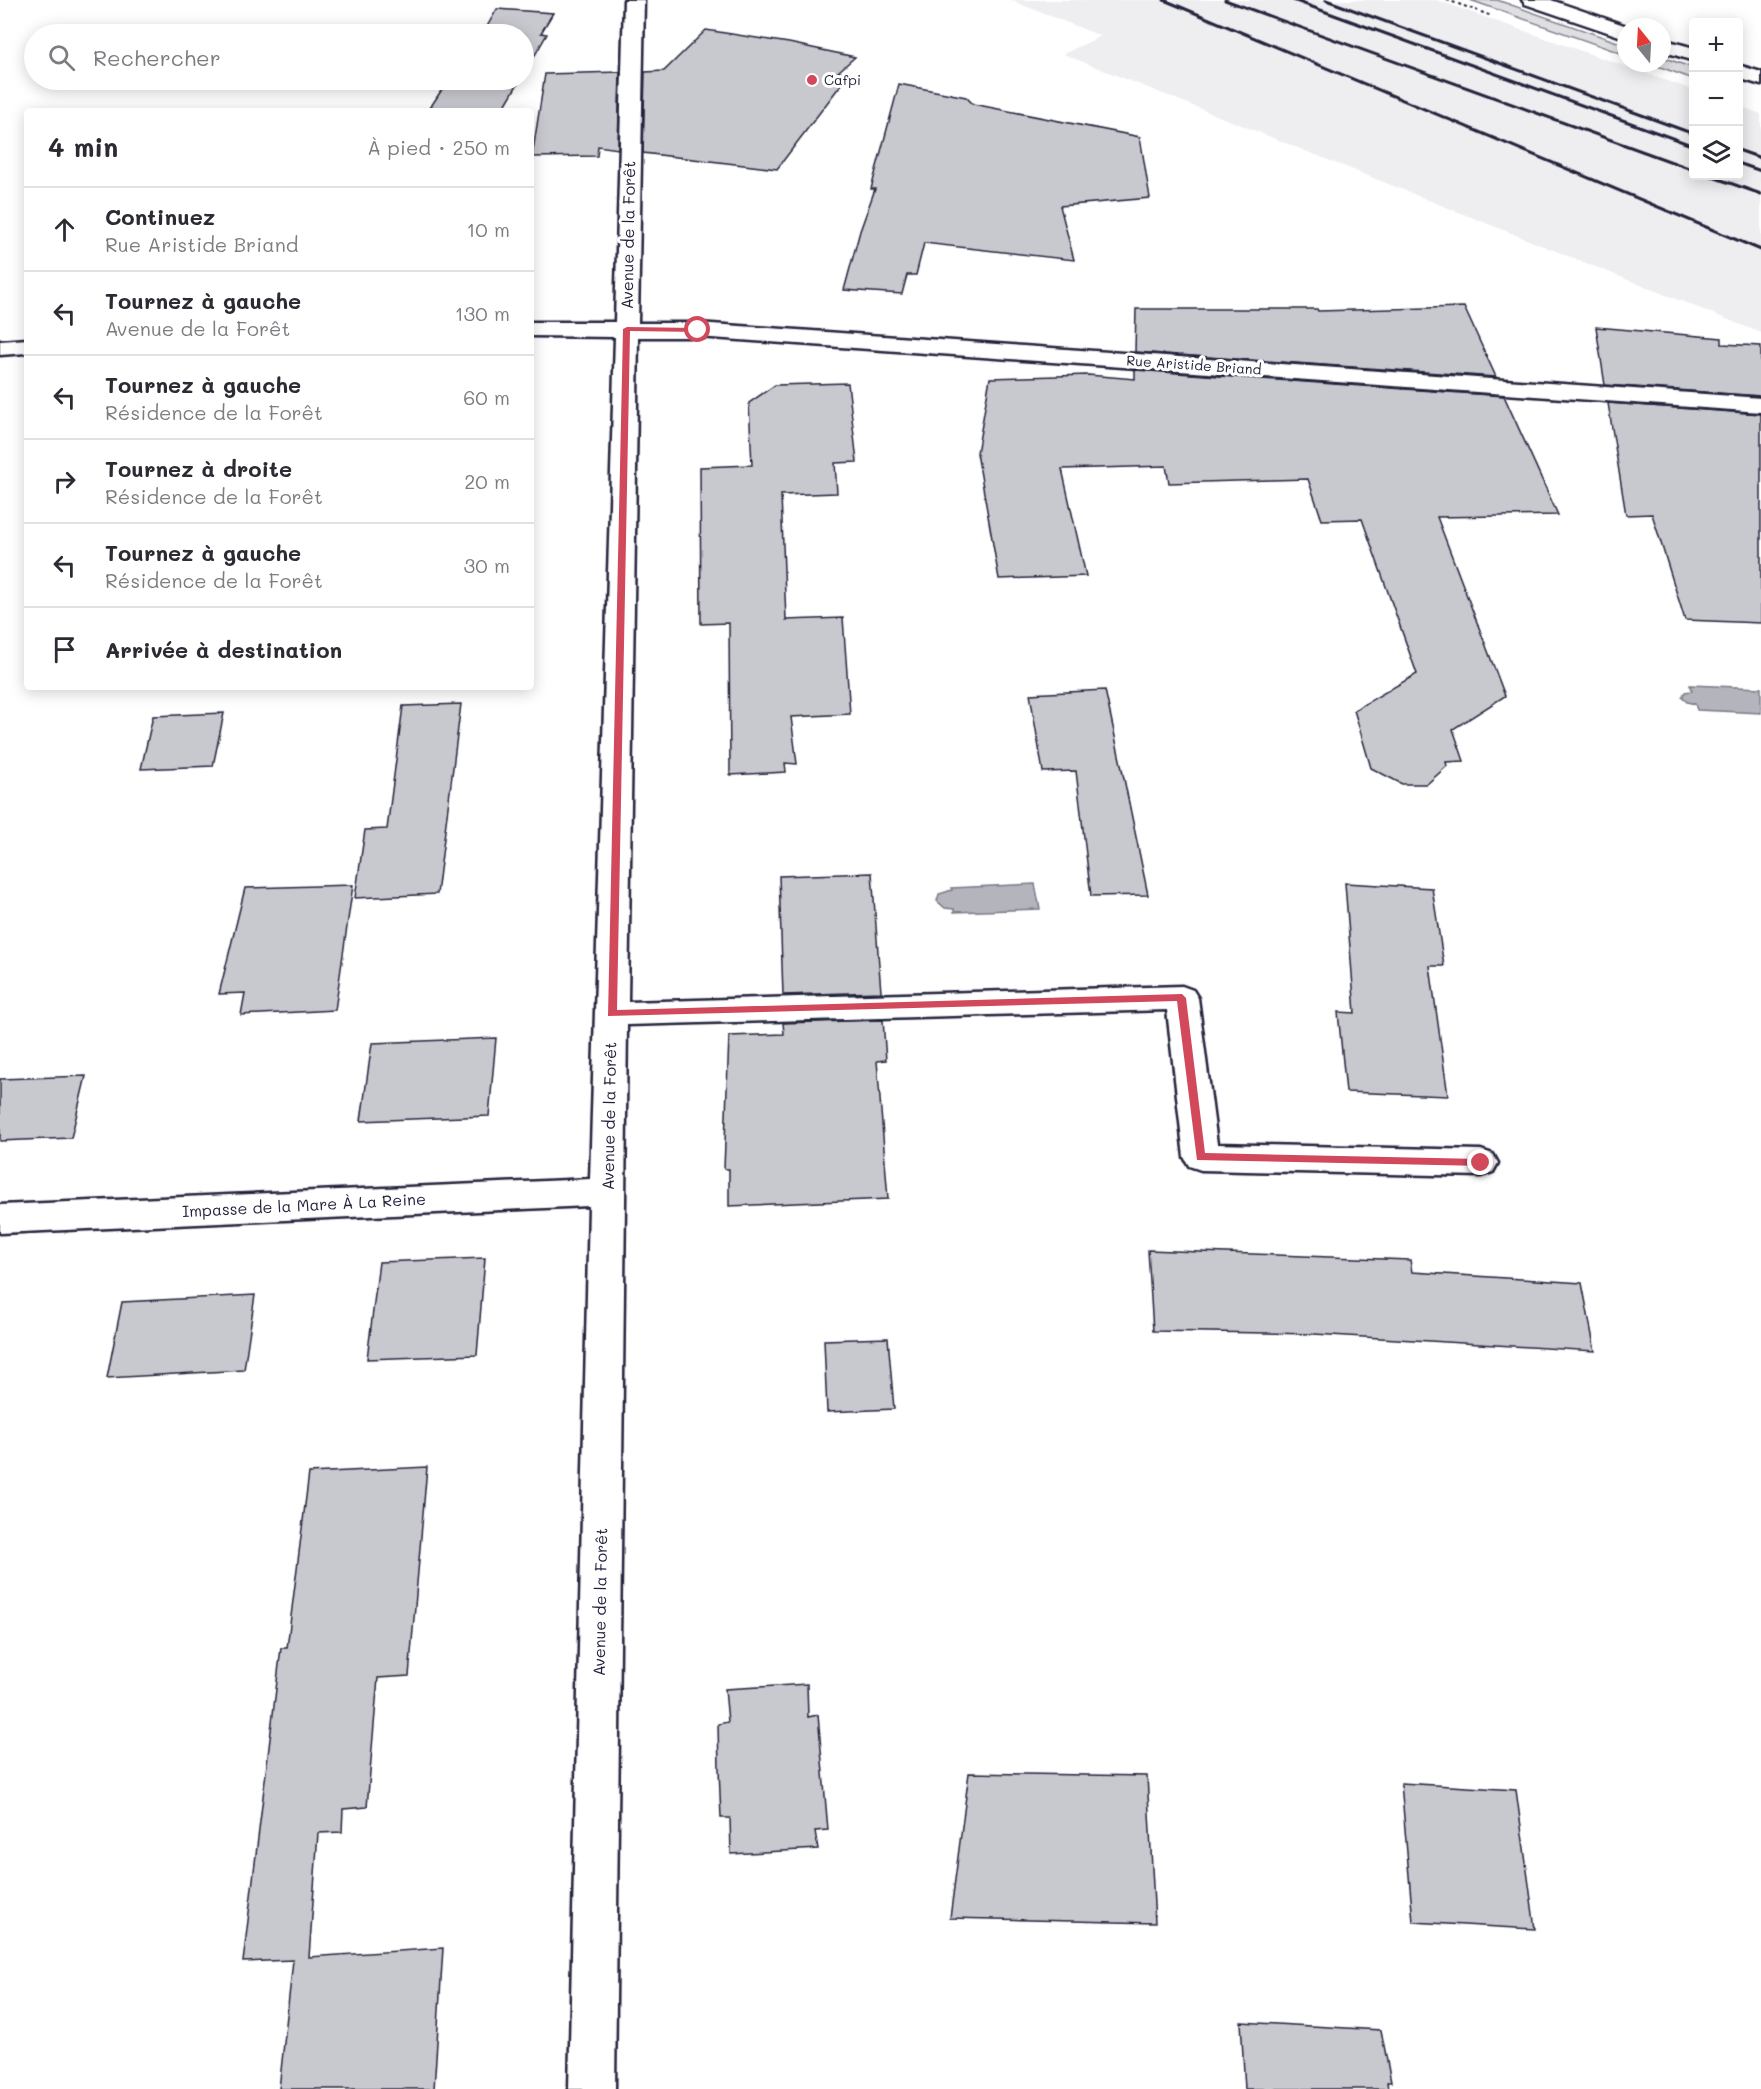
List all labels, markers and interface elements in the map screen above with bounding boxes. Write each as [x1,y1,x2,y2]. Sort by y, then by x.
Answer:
north arrow [1617,18,1671,72]
map controls [1689,18,1743,180]
button: + [1689,18,1743,72]
search box [24,24,534,90]
icon: search [45,41,78,74]
text: Rechercher [93,43,221,72]
place label: Cafpi [824,70,861,89]
button: − [1689,72,1743,126]
marker: Cafpi [805,73,819,87]
button: layers [1689,126,1743,180]
text: 4 min [48,130,118,164]
text: À pied · 250 m [367,134,510,160]
street label: Avenue de la Forêt [616,161,639,309]
text: Continuez [105,202,215,231]
icon: ahead [48,213,81,246]
text: 10 m [466,216,510,242]
text: Rue Aristide Briand [105,231,298,257]
text: Tournez à gauche [105,286,301,315]
icon: left [48,297,81,330]
text: 130 m [455,300,510,326]
text: Avenue de la Forêt [105,315,290,341]
route start [684,316,710,342]
street label: Rue Aristide Briand [1126,350,1262,379]
text: Tournez à gauche [105,370,301,399]
icon: left [48,381,81,414]
text: 60 m [463,384,510,410]
text: Résidence de la Forêt [105,399,323,425]
text: Tournez à droite [105,454,292,483]
icon: right [48,465,81,498]
text: 20 m [464,468,510,494]
text: Résidence de la Forêt [105,483,323,509]
text: Tournez à gauche [105,538,301,567]
icon: left [48,549,81,582]
text: 30 m [464,552,510,578]
text: Résidence de la Forêt [105,567,323,593]
icon: arrive [48,633,81,666]
text: Arrivée à destination [105,635,342,664]
street label: Avenue de la Forêt [597,1042,620,1190]
route end [1467,1149,1493,1175]
street label: Impasse de la Mare À La Reine [182,1188,426,1221]
street label: Avenue de la Forêt [588,1528,611,1676]

